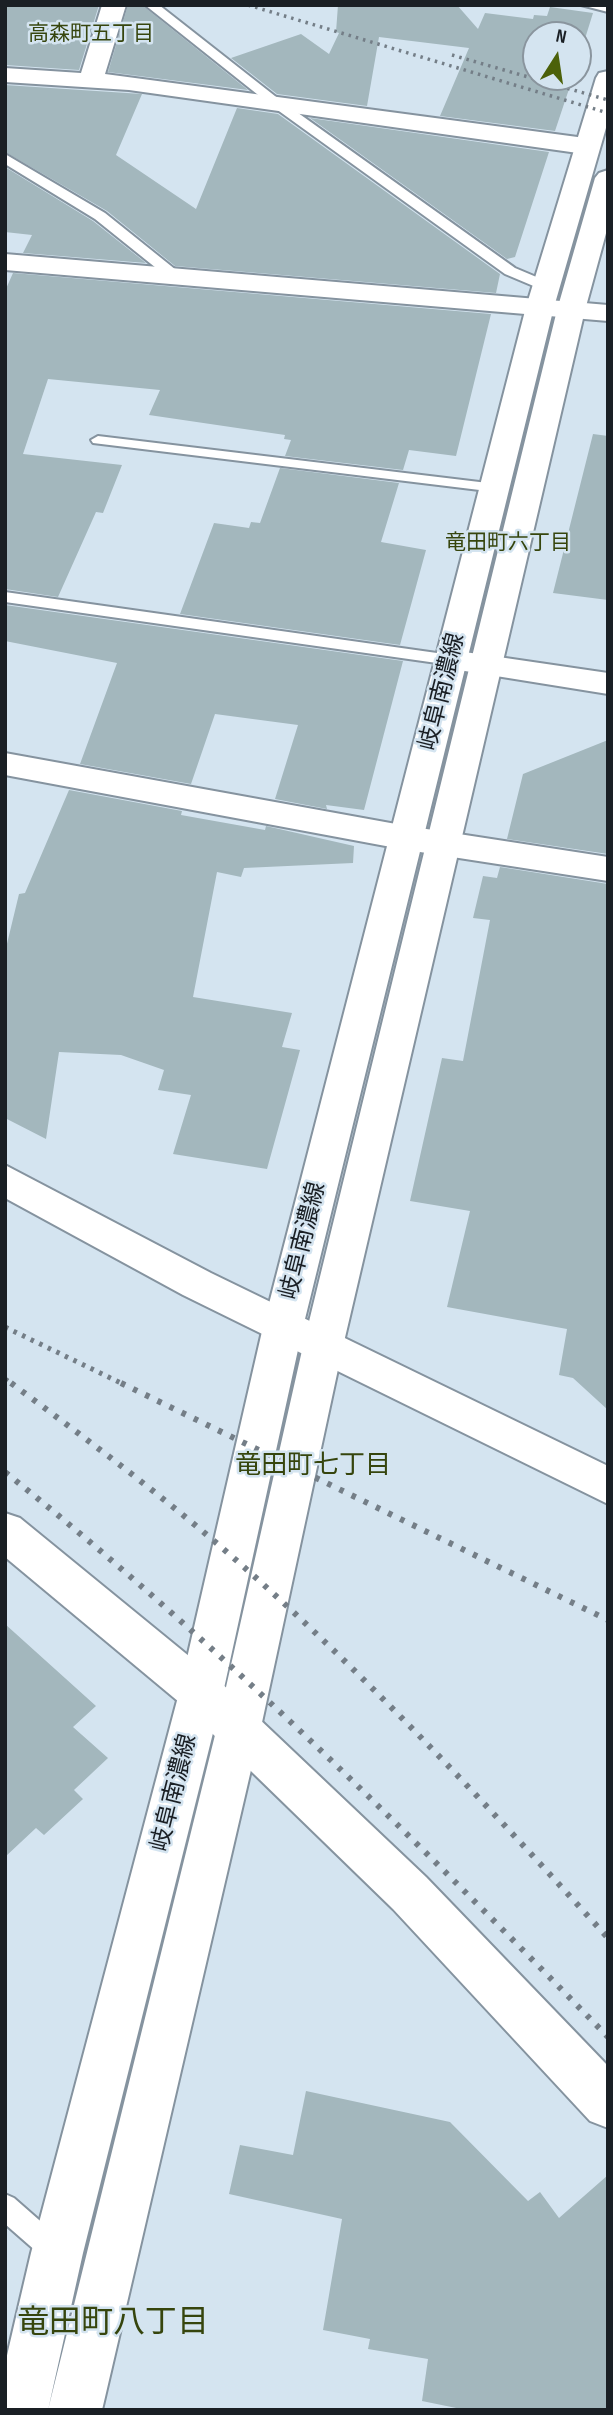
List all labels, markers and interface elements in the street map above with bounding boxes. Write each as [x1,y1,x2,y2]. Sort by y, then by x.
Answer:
north arrow [522,21,592,91]
district label: 高森町五丁目 [28,22,154,48]
text: N [554,25,568,49]
district label: 竜田町六丁目 [445,531,571,557]
street label: 岐阜南濃線 [415,630,471,754]
street label: 岐阜南濃線 [276,1179,332,1303]
district label: 竜田町七丁目 [235,1450,391,1482]
street label: 岐阜南濃線 [147,1731,203,1855]
district label: 竜田町八丁目 [17,2305,209,2343]

